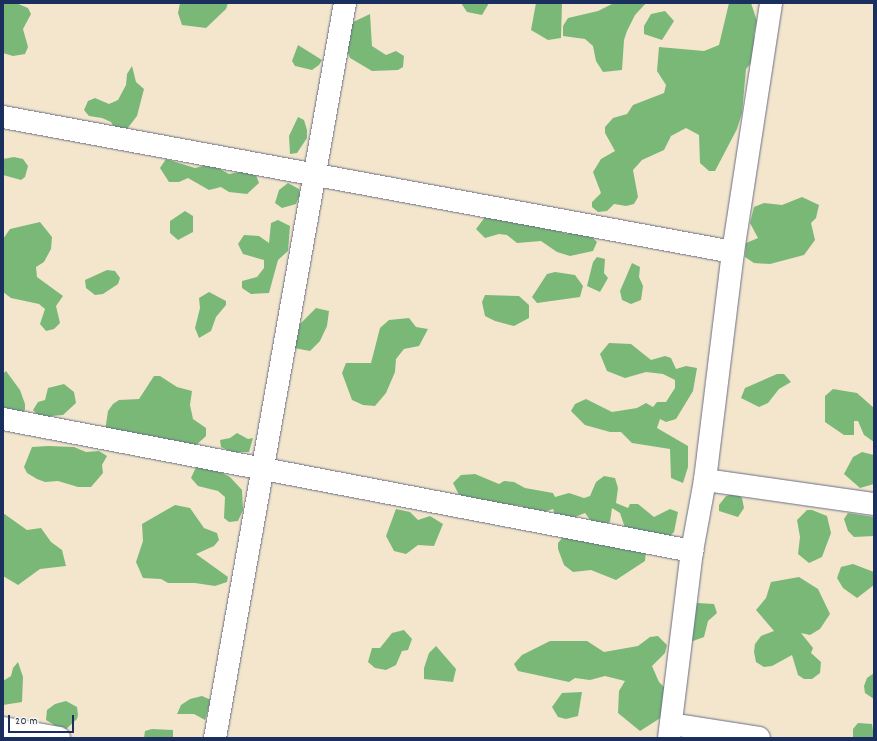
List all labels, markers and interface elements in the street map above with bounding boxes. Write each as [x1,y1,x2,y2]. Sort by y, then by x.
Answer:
scale bar [10,707,76,733]
text: 20 m [15,713,38,730]

